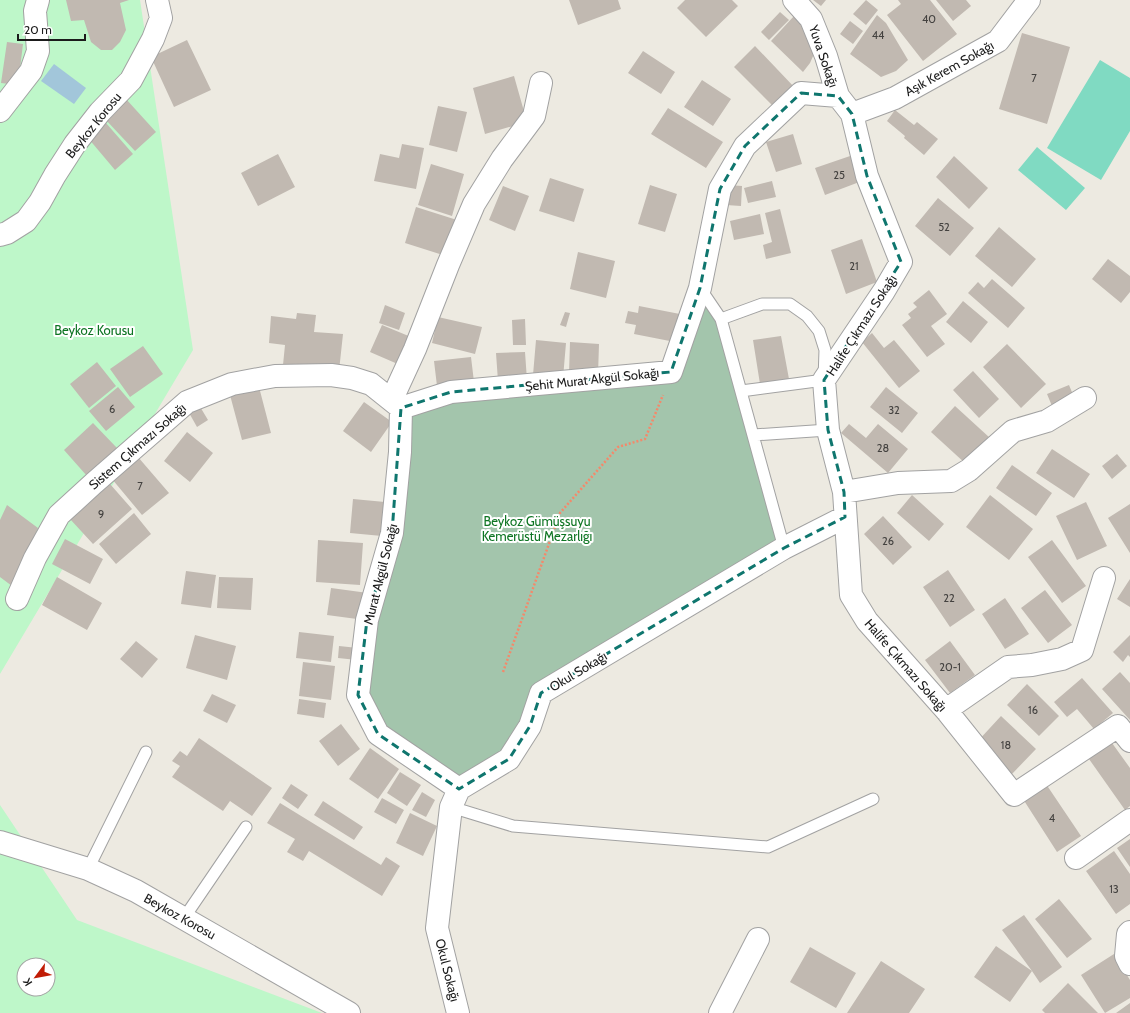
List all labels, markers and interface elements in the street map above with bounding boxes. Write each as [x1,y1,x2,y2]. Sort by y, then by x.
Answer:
house number: 40 [922,12,936,26]
scale bar [18,16,85,42]
text: 20 m [24,22,52,37]
street label: Yuva Sokağı [806,22,842,89]
house number: 44 [872,28,885,42]
street label: Aşık Kerem Sokağı [902,37,996,99]
house number: 7 [1031,71,1037,85]
street label: Beykoz Korosu [62,89,124,161]
house number: 25 [833,168,845,182]
house number: 52 [938,220,950,234]
house number: 21 [849,259,859,273]
street label: Halife Çıkmazı Sokağı [822,271,900,379]
park label: Beykoz Korusu [54,322,134,338]
street label: Şehit Murat Akgül Sokağı [524,364,660,394]
street label: Sistem Çıkmazı Sokağı [85,399,189,493]
house number: 6 [109,402,115,416]
house number: 32 [888,403,900,417]
house number: 28 [877,441,889,455]
house number: 7 [137,479,143,493]
house number: 9 [98,507,104,521]
park label: Beykoz Gümüşsuyu Kemerüstü Mezarlığı [482,513,592,544]
street label: Murat Akgül Sokağı [360,522,400,626]
house number: 26 [882,534,894,548]
house number: 22 [943,591,955,605]
street label: Halife Çıkmazı Sokağı [861,615,951,715]
street label: Okul Sokağı [546,648,610,694]
house number: 20-1 [939,660,961,674]
house number: 16 [1028,703,1038,717]
house number: 18 [1001,738,1011,752]
house number: 4 [1049,811,1056,825]
house number: 13 [1109,882,1119,896]
street label: Beykoz Korosu [141,890,219,942]
street label: Okul Sokağı [432,937,464,1003]
north arrow [16,957,56,997]
text: K [20,976,35,989]

